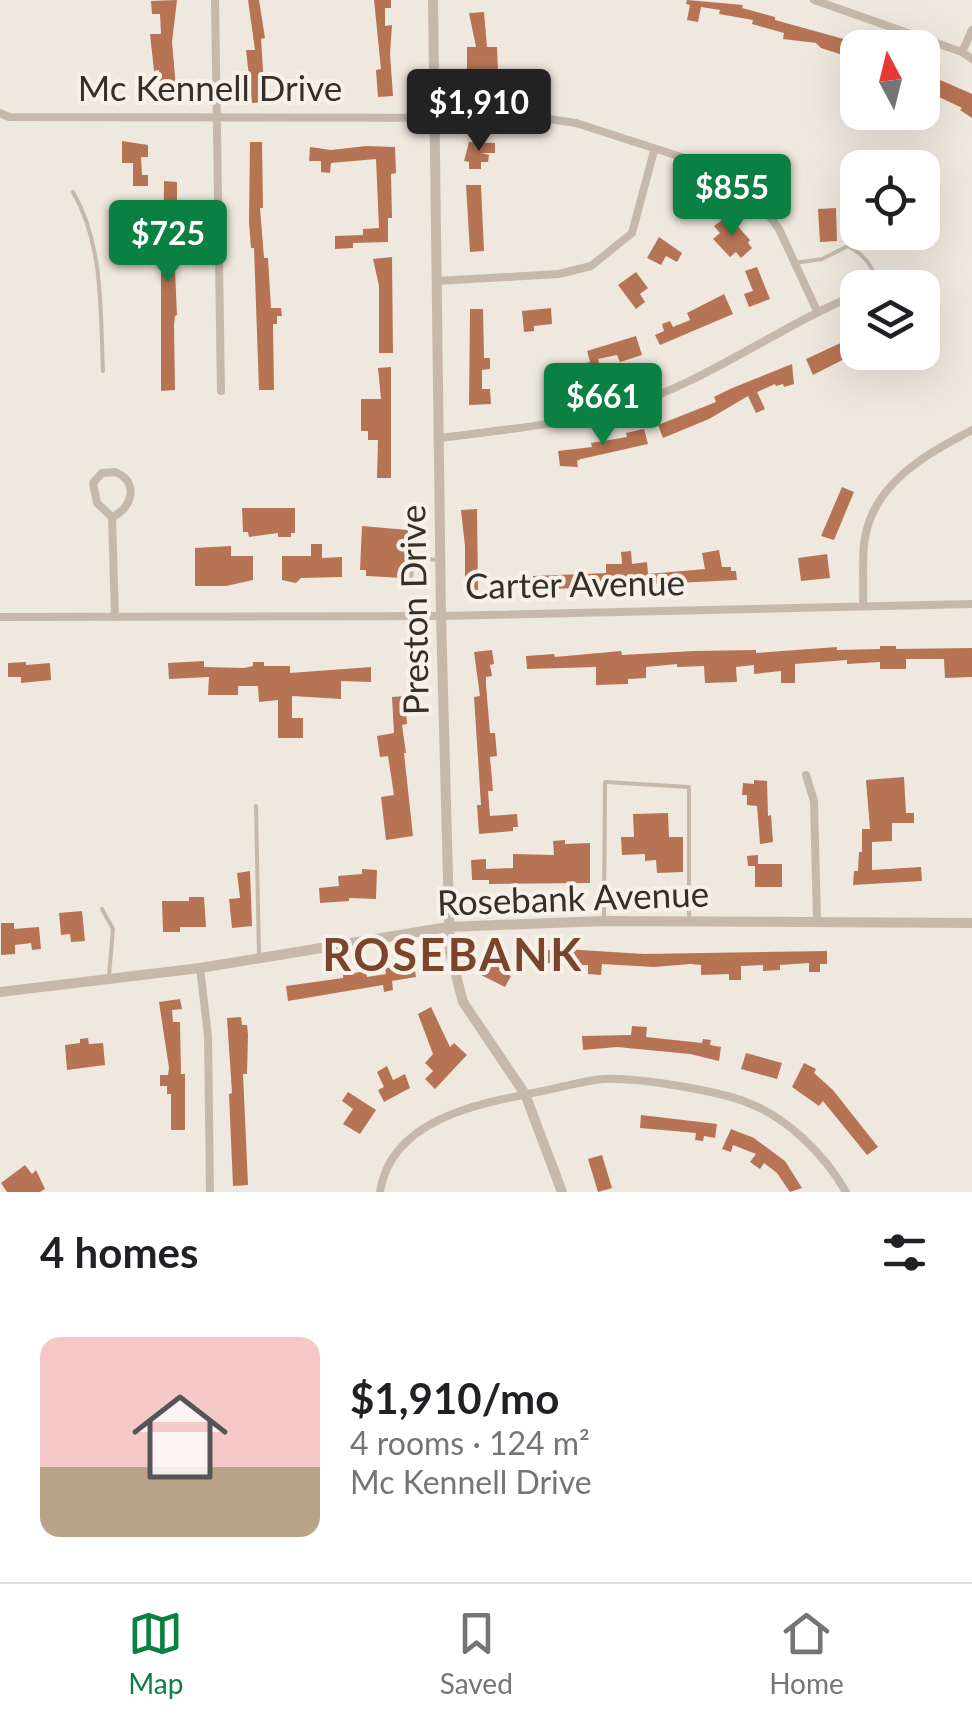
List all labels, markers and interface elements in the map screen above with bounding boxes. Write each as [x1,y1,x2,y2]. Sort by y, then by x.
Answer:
north arrow [840,30,940,130]
map controls [840,30,940,370]
street label: Mc Kennell Drive [78,66,342,108]
pin: $1,910 [398,69,560,154]
text: $1,910 [429,82,529,121]
button: locate [840,150,940,250]
pin: $855 [673,154,791,239]
text: $855 [695,167,769,206]
pin: $725 [109,200,227,285]
text: $725 [131,213,205,252]
button: layers [840,270,940,370]
pin: $661 [544,363,662,448]
text: $661 [566,376,640,415]
street label: Preston Drive [390,504,436,716]
street label: Carter Avenue [465,560,685,606]
street label: Rosebank Avenue [436,871,710,923]
district label: ROSEBANK [322,927,584,981]
icon: filters [877,1225,932,1280]
text: 4 homes [40,1227,198,1277]
text: $1,910/mo [350,1373,559,1423]
icon: home [120,1377,240,1497]
text: 4 rooms · 124 m² [350,1423,590,1462]
text: Mc Kennell Drive [350,1462,592,1501]
tab: Map [128,1606,183,1700]
tab: Saved [440,1606,513,1700]
tab: Home [769,1606,844,1700]

